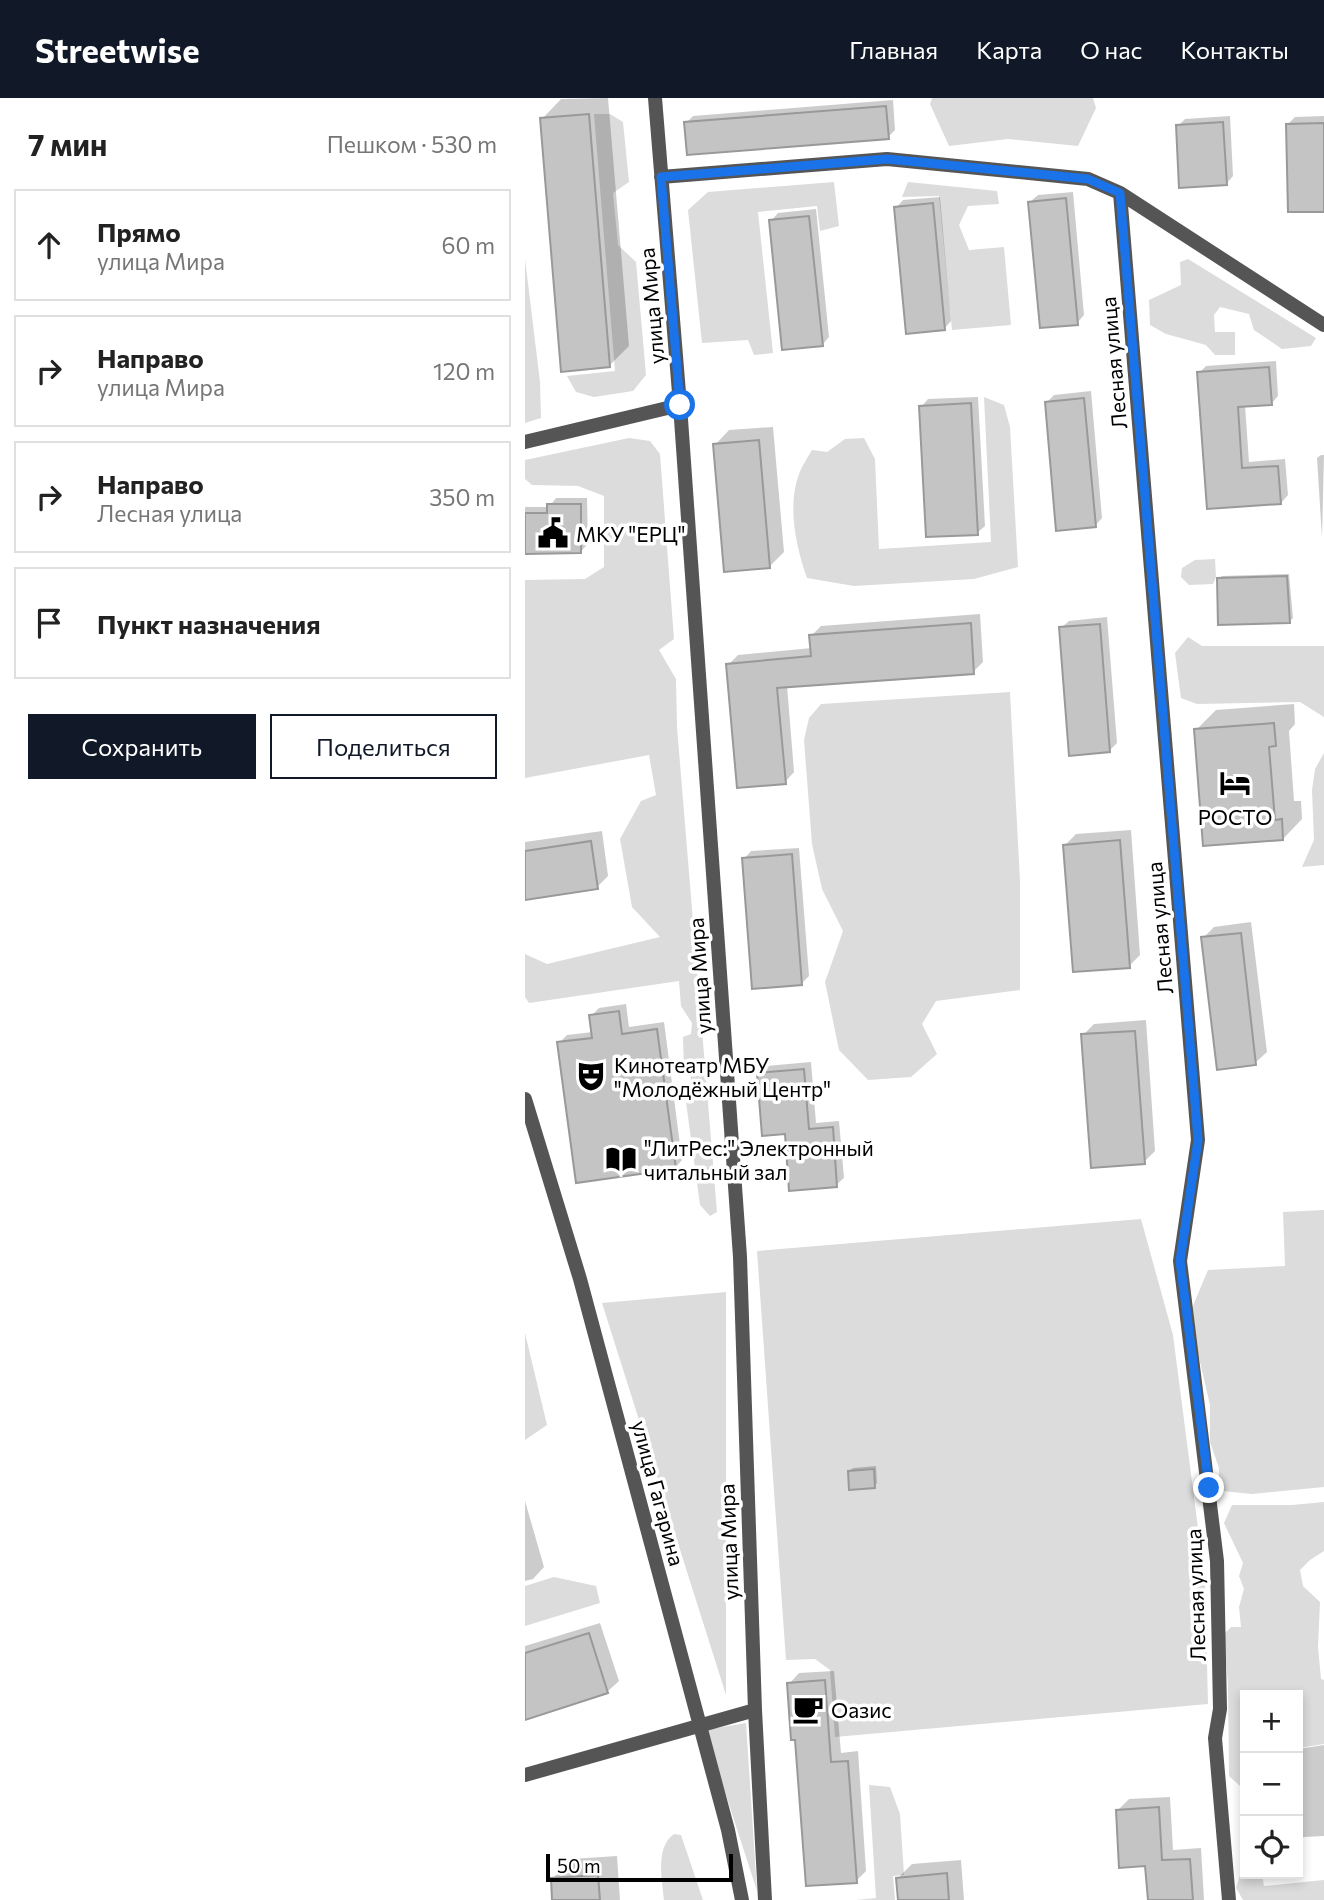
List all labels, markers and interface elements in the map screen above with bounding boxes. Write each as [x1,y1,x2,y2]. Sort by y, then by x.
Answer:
text: Streetwise [35,29,200,70]
text: Главная [849,35,938,64]
text: Карта [976,35,1042,64]
text: О нас [1080,35,1142,64]
text: Контакты [1180,35,1289,64]
text: 7 мин [28,125,107,162]
text: Пешком · 530 m [327,130,497,158]
text: Прямо [97,216,181,247]
icon: ahead [30,226,68,264]
text: 60 m [442,231,495,259]
text: улица Мира [97,247,225,275]
street label: улица Мира [633,247,669,365]
street label: Лесная улица [1095,296,1131,430]
text: Направо [97,342,204,373]
icon: right [30,352,68,390]
text: 120 m [433,357,495,385]
text: улица Мира [97,373,225,401]
route start [664,389,695,420]
text: Направо [97,468,204,499]
icon: right [30,478,68,516]
text: 350 m [429,483,495,511]
text: Лесная улица [97,499,242,527]
public building icon: МКУ "ЕРЦ" [536,516,570,550]
place label: МКУ "ЕРЦ" [576,521,686,546]
icon: arrive [30,604,68,642]
text: Пункт назначения [97,608,321,639]
button: Сохранить [28,714,256,779]
button: Поделиться [270,714,497,779]
hotel icon: РОСТО [1218,766,1252,800]
place label: РОСТО [1198,804,1272,829]
street label: Лесная улица [1141,861,1177,995]
street label: улица Мира [682,917,716,1035]
place label: Кинотеатр МБУ "Молодёжный Центр" [614,1052,831,1101]
theatre icon: Кинотеатр МБУ "Молодёжный Центр" [574,1059,608,1093]
place label: "ЛитРес:" Электронный читальный зал [644,1135,874,1184]
library icon: "ЛитРес:" Электронный читальный зал [604,1142,638,1176]
street label: улица Гагарина [628,1417,690,1569]
route end [1193,1472,1224,1503]
street label: улица Мира [713,1483,743,1601]
street label: Лесная улица [1180,1528,1210,1662]
map controls [1240,1690,1303,1879]
button: + [1240,1690,1303,1753]
cafe icon: Оазис [791,1692,825,1726]
place label: Оазис [831,1697,892,1722]
button: − [1240,1753,1303,1816]
button: locate [1240,1816,1303,1879]
scale bar [546,1851,733,1883]
text: 50 m [557,1854,601,1877]

